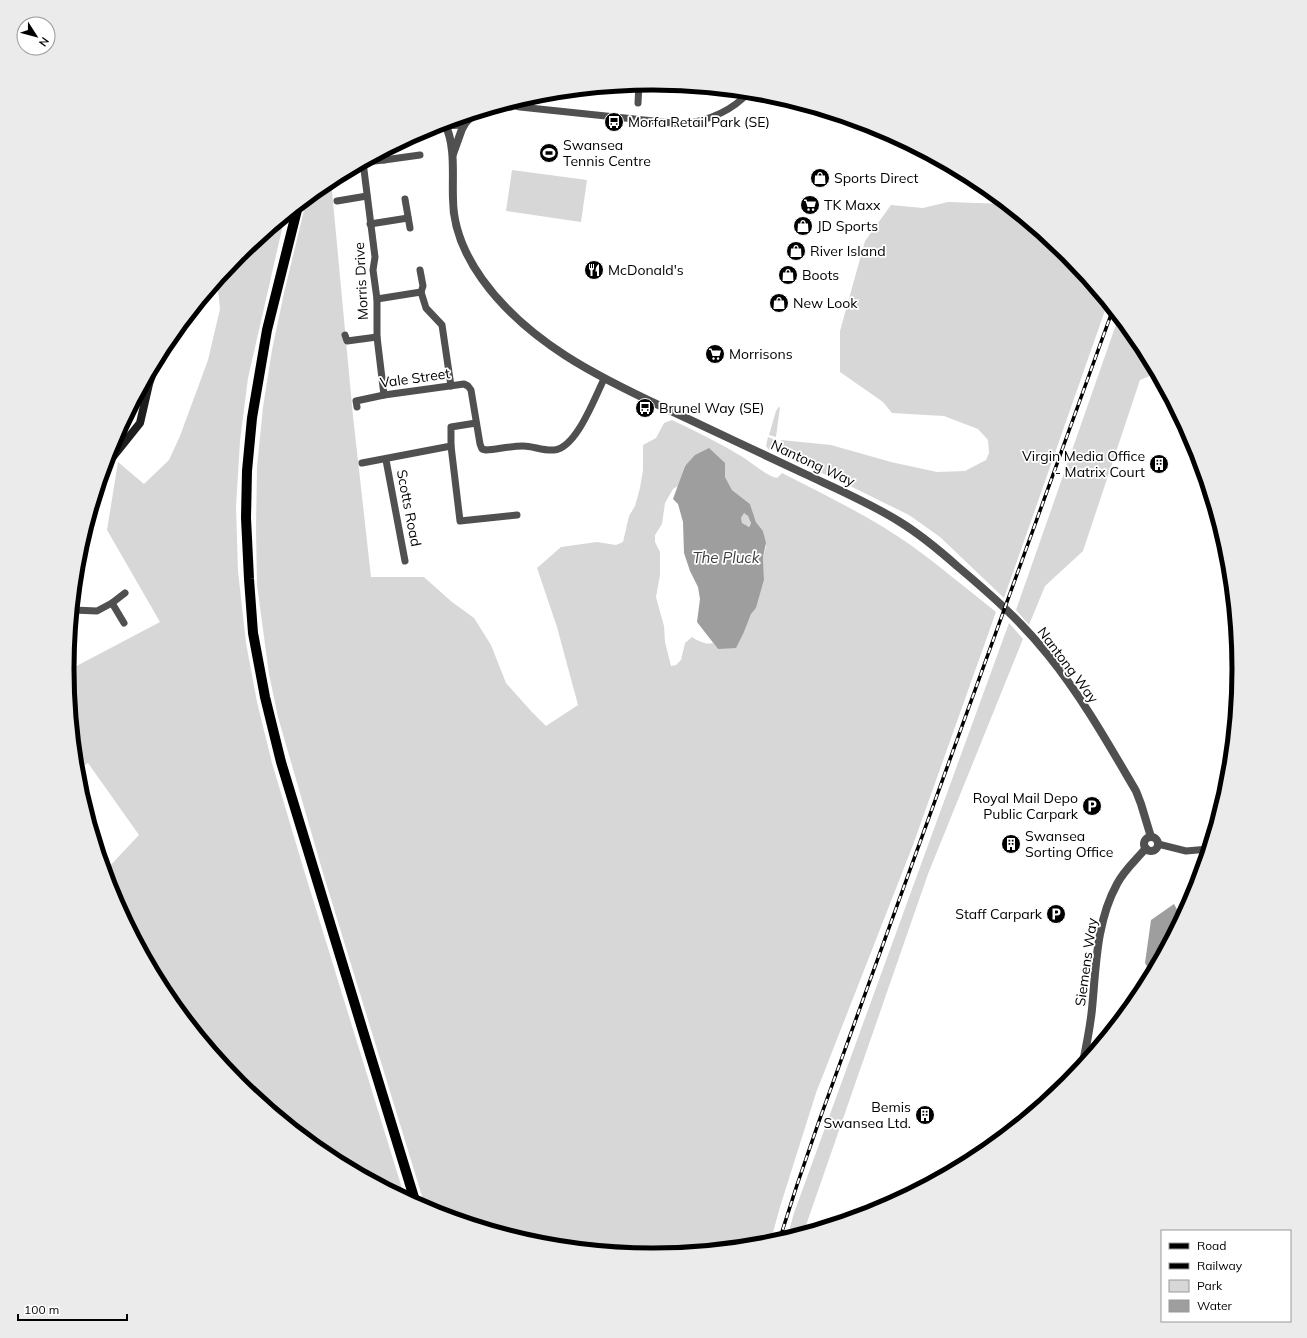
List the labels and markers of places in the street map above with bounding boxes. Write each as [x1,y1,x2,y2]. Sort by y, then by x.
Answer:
bus stop icon: Morfa Retail Park (SE) [603,111,625,133]
place label: Morfa Retail Park (SE) [628,113,770,131]
place label: Swansea Tennis Centre [563,136,651,170]
sports icon: Swansea Tennis Centre [538,142,560,164]
shop icon: Sports Direct [809,167,831,189]
place label: Sports Direct [834,169,918,187]
supermarket icon: TK Maxx [799,194,821,216]
place label: TK Maxx [824,196,881,214]
shop icon: JD Sports [792,215,814,237]
place label: JD Sports [817,217,878,235]
shop icon: River Island [785,240,807,262]
place label: River Island [810,242,886,260]
restaurant icon: McDonald's [583,259,605,281]
place label: McDonald's [608,261,684,279]
shop icon: Boots [777,264,799,286]
place label: Boots [802,266,839,284]
shop icon: New Look [768,292,790,314]
place label: New Look [793,294,858,312]
supermarket icon: Morrisons [704,343,726,365]
place label: Morrisons [729,345,793,363]
bus stop icon: Brunel Way (SE) [634,397,656,419]
place label: Brunel Way (SE) [659,399,765,417]
place label: Virgin Media Office - Matrix Court [1022,447,1145,481]
building icon: Virgin Media Office - Matrix Court [1148,453,1170,475]
place label: Royal Mail Depo Public Carpark [973,789,1079,823]
parking icon: Royal Mail Depo Public Carpark [1081,795,1103,817]
place label: Swansea Sorting Office [1025,827,1113,861]
building icon: Swansea Sorting Office [1000,833,1022,855]
parking icon: Staff Carpark [1045,903,1067,925]
place label: Staff Carpark [955,905,1043,923]
place label: Bemis Swansea Ltd. [823,1098,911,1132]
building icon: Bemis Swansea Ltd. [914,1104,936,1126]

